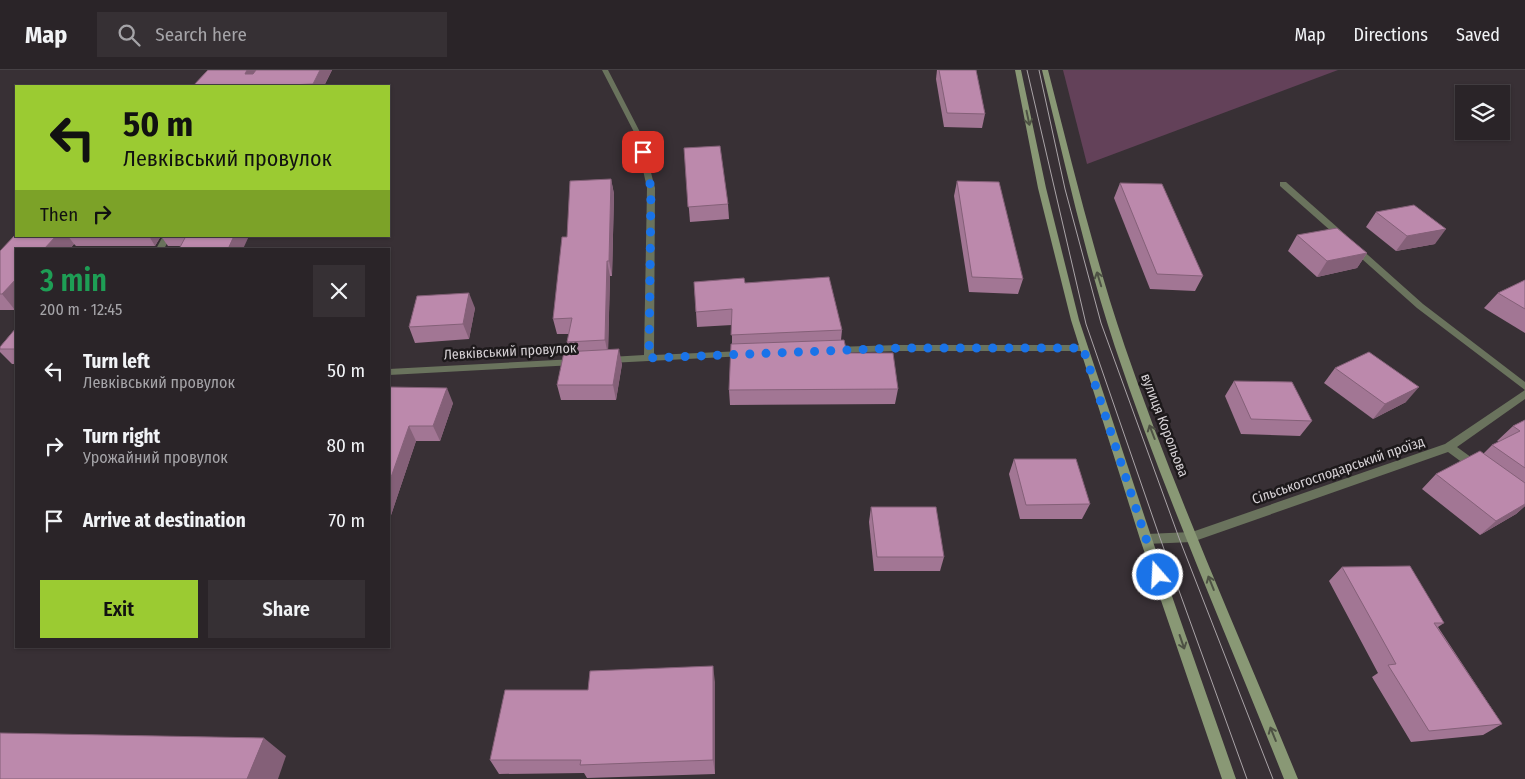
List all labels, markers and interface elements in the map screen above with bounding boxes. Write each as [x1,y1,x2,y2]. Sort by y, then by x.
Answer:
search box [97,12,447,57]
text: Map [25,21,67,49]
icon: search [115,21,143,49]
text: Search here [155,23,247,46]
text: Map [1294,24,1326,46]
text: Directions [1354,24,1428,46]
text: Saved [1456,24,1500,46]
map controls [1455,85,1510,140]
button: layers [1455,85,1510,140]
text: 50 m [123,103,193,145]
icon: left [40,105,105,170]
one-way arrow [1024,109,1033,125]
pin [622,131,664,173]
icon: arrive [629,138,657,166]
text: Левківський провулок [123,145,332,172]
icon: right [88,200,116,228]
text: Then [40,203,78,226]
text: 3 min [40,263,107,299]
button: close [313,265,365,317]
one-way arrow [1094,271,1104,287]
text: 200 m · 12:45 [40,300,122,319]
street label: Левківський провулок [443,340,577,363]
text: Turn left [83,350,150,373]
icon: left [40,357,68,385]
text: 50 m [327,359,365,382]
street label: вулиця Корольова [1137,371,1192,479]
text: Левківський провулок [83,373,235,392]
text: Turn right [83,425,160,448]
one-way arrow [1147,425,1156,440]
icon: right [40,432,68,460]
street label: Сільськогосподарський проїзд [1250,433,1427,508]
text: 80 m [327,434,365,457]
text: Урожайний провулок [83,448,228,467]
icon: arrive [40,507,68,535]
text: Arrive at destination [83,509,246,532]
text: 70 m [329,509,365,532]
position arrow [1131,548,1183,600]
one-way arrow [1206,576,1215,591]
button: Exit [40,580,198,638]
button: Share [208,580,365,638]
one-way arrow [1178,634,1187,650]
one-way arrow [1268,727,1277,742]

